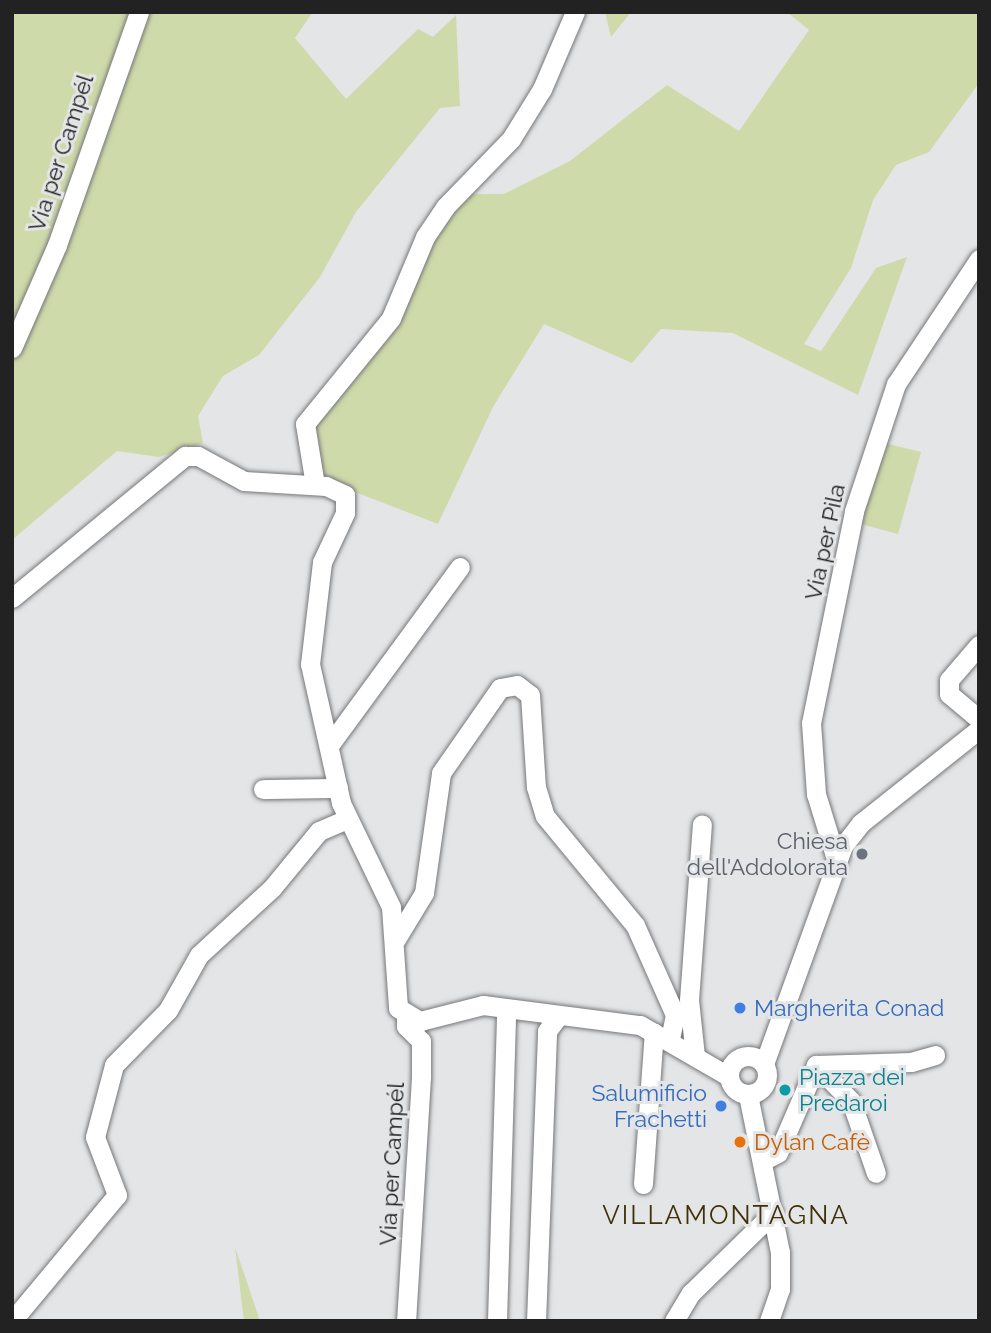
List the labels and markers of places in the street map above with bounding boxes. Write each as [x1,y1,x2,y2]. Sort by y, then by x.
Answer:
place label: Chiesa dell'Addolorata [687,827,848,881]
marker: Chiesa dell'Addolorata [854,846,870,862]
place label: Margherita Conad [754,994,944,1022]
marker: Margherita Conad [732,1000,748,1016]
place label: Piazza dei Predaroi [799,1063,905,1117]
place label: Salumificio Frachetti [592,1079,707,1133]
marker: Piazza dei Predaroi [777,1082,793,1098]
marker: Salumificio Frachetti [713,1098,729,1114]
place label: Dylan Cafè [754,1128,870,1156]
marker: Dylan Cafè [732,1134,748,1150]

